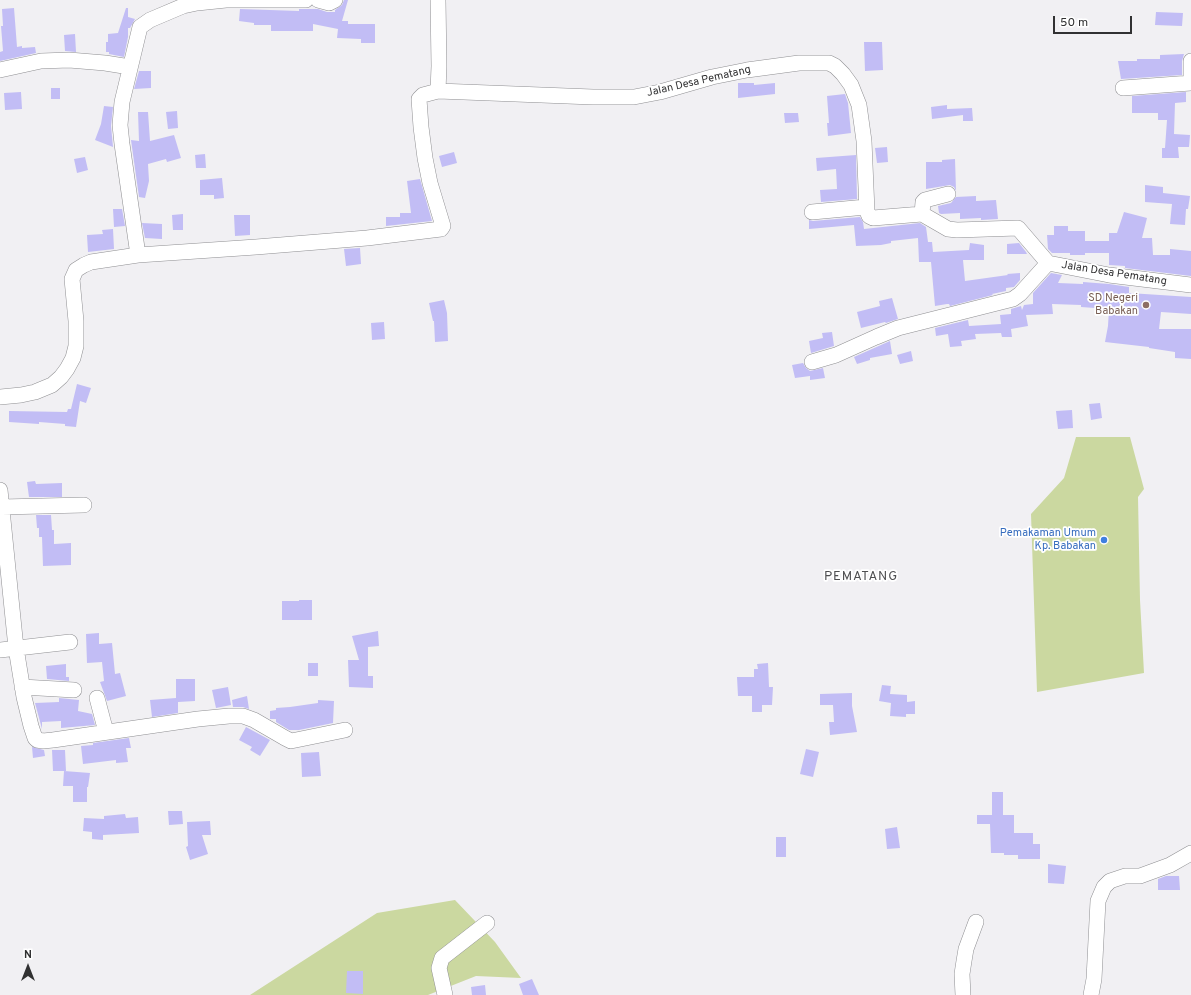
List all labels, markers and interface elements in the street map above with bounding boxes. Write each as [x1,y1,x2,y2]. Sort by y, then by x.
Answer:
scale bar [1055,8,1134,34]
text: 50 m [1060,15,1088,31]
street label: Jalan Desa Pematang [646,64,752,100]
street label: Jalan Desa Pematang [1060,259,1168,289]
place label: SD Negeri Babakan [1088,292,1138,318]
marker: SD Negeri Babakan [1141,300,1151,310]
place label: Pemakaman Umum Kp. Babakan [1000,527,1096,553]
marker: Pemakaman Umum Kp. Babakan [1099,535,1109,545]
district label: PEMATANG [824,569,898,585]
north arrow [8,947,48,987]
text: N [24,948,32,962]

